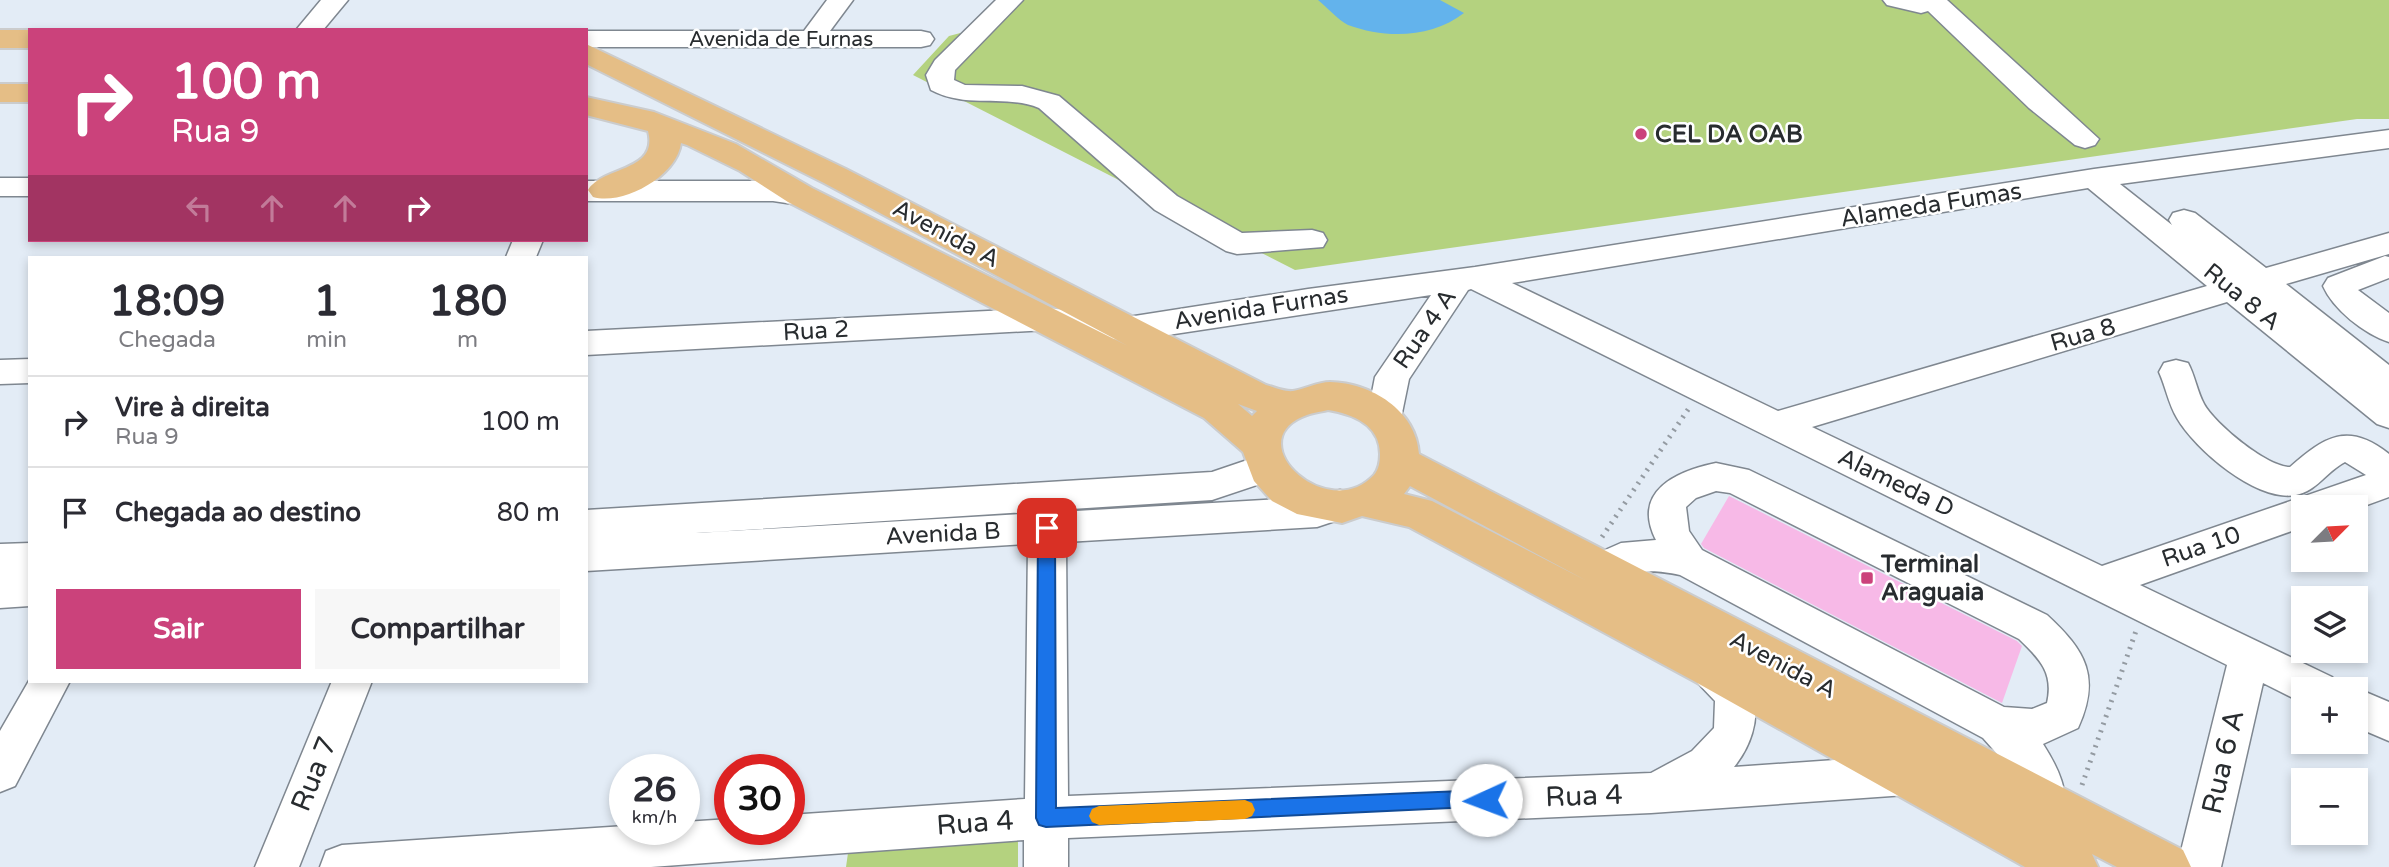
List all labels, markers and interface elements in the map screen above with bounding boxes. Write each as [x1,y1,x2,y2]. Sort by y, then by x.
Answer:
street label: Avenida de Furnas [689,27,873,52]
text: 100 m [171,53,321,112]
icon: right [56,56,147,147]
text: Rua 9 [171,113,260,151]
place label: CEL DA OAB [1655,120,1803,149]
marker: CEL DA OAB [1633,126,1649,142]
street label: Alameda Fumas [1838,176,2024,234]
icon: left [180,189,218,227]
icon: ahead [253,189,291,227]
icon: ahead [326,189,364,227]
icon: right [399,189,437,227]
street label: Avenida A [888,194,1004,274]
street label: Rua 8 A [2198,257,2286,337]
text: 18:09 [109,276,225,327]
text: 1 [313,276,340,327]
text: 180 [428,276,507,327]
street label: Avenida Furnas [1172,280,1350,336]
street label: Rua 4 A [1387,284,1463,374]
street label: Rua 8 [2047,312,2119,358]
street label: Rua 2 [782,315,850,347]
text: Chegada [118,326,216,354]
text: min [306,326,347,354]
text: m [457,326,478,354]
text: Vire à direita [115,392,270,423]
icon: right [56,403,94,441]
text: 100 m [480,406,560,437]
text: Rua 9 [115,423,179,451]
street label: Alameda D [1833,442,1959,524]
icon: arrive [56,494,94,532]
north arrow [2291,495,2368,572]
map controls [2291,495,2368,845]
text: Chegada ao destino [115,497,361,528]
text: 80 m [497,497,560,528]
pin [1017,498,1077,558]
icon: arrive [1028,509,1066,547]
street label: Avenida B [885,517,1001,551]
street label: Rua 10 [2158,520,2244,574]
place label: Terminal Araguaia [1880,550,1984,607]
marker: Terminal Araguaia [1859,570,1875,586]
button: layers [2291,586,2368,663]
button: Sair [56,589,301,669]
button: Compartilhar [315,589,560,669]
street label: Avenida A [1725,625,1841,705]
button: + [2291,677,2368,754]
street label: Rua 6 A [2195,707,2251,817]
street label: Rua 7 [284,732,344,816]
speed limit sign: 30 [714,754,805,845]
position arrow [1449,763,1523,837]
button: − [2291,768,2368,845]
text: 26 [633,769,676,811]
street label: Rua 4 [1545,778,1623,814]
street label: Rua 4 [935,803,1015,843]
text: km/h [632,806,677,828]

